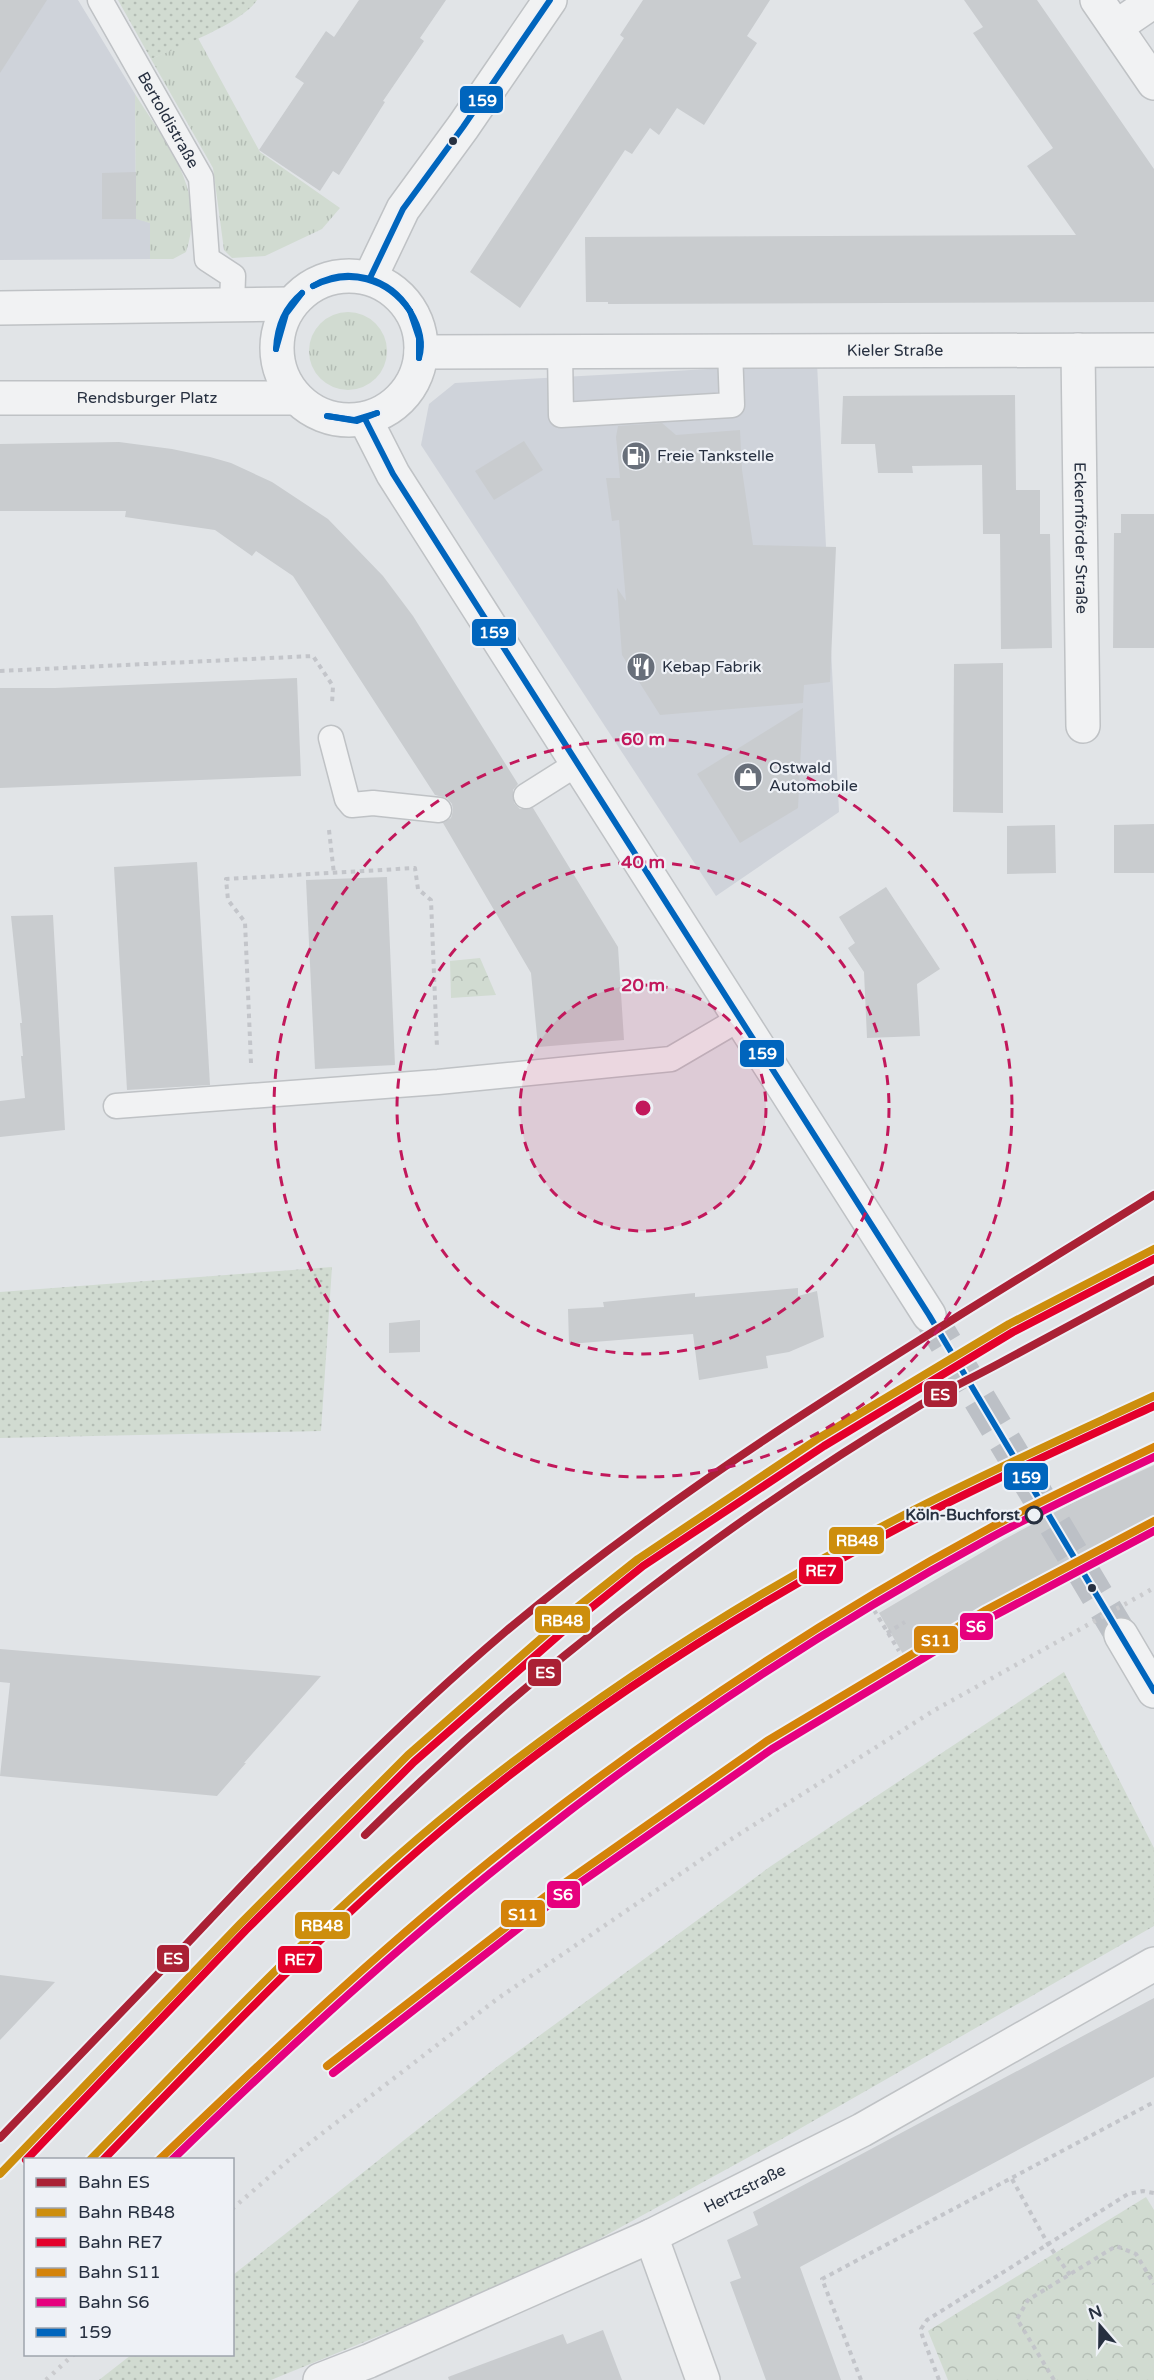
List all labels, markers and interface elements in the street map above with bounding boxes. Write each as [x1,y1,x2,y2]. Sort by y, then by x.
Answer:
street label: Bertoldistraße [133,68,203,172]
line badge: 159 [459,85,504,114]
text: 159 [467,91,497,111]
unlabelled marker [447,135,459,147]
street label: Kieler Straße [847,341,943,361]
street label: Rendsburger Platz [77,388,217,408]
fuel station icon: Freie Tankstelle [620,440,652,472]
place label: Freie Tankstelle [657,446,774,466]
street label: Eckernförder Straße [1069,462,1092,614]
line badge: 159 [471,618,517,647]
text: 159 [479,623,509,643]
restaurant icon: Kebap Fabrik [625,651,657,683]
place label: Kebap Fabrik [662,657,762,677]
text: 60 m [621,728,665,750]
place label: Ostwald Automobile [769,758,858,796]
shop icon: Ostwald Automobile [732,761,764,793]
text: 40 m [621,851,665,873]
text: 20 m [621,974,665,996]
line badge: 159 [739,1039,785,1068]
text: 159 [747,1044,777,1064]
centre of rings [633,1098,653,1118]
line badge: ES [923,1380,958,1408]
text: ES [930,1385,950,1405]
line badge: 159 [1003,1462,1049,1491]
text: 159 [1011,1468,1041,1488]
place label: Köln-Buchforst [905,1505,1021,1525]
marker: Köln-Buchforst [1025,1506,1043,1524]
line badge: RB48 [828,1526,885,1555]
text: RB48 [836,1531,878,1551]
line badge: RE7 [798,1556,844,1585]
text: RE7 [805,1561,837,1581]
unlabelled marker [1086,1582,1098,1594]
line badge: RB48 [534,1605,591,1634]
text: RB48 [541,1611,583,1631]
line badge: S6 [959,1612,994,1641]
text: S6 [966,1617,986,1637]
line badge: S11 [913,1625,959,1654]
text: S11 [921,1631,951,1651]
line badge: ES [527,1658,562,1687]
text: ES [535,1663,555,1683]
line badge: S6 [546,1880,581,1909]
text: S6 [553,1885,573,1905]
line badge: S11 [500,1899,546,1928]
text: S11 [508,1905,538,1925]
line badge: RB48 [294,1911,351,1940]
text: RB48 [301,1916,343,1936]
line badge: ES [156,1944,190,1973]
line badge: RE7 [277,1945,323,1974]
text: ES [163,1949,183,1969]
text: RE7 [284,1950,316,1970]
legend [24,2158,234,2356]
street label: Hertzstraße [701,2160,789,2218]
text: Bahn ES [78,2171,150,2193]
text: Bahn RB48 [78,2201,175,2223]
text: Bahn RE7 [78,2231,163,2253]
text: Bahn S11 [78,2261,161,2283]
text: Bahn S6 [78,2291,150,2313]
north arrow [1070,2296,1130,2356]
text: N [1086,2301,1105,2324]
text: 159 [78,2321,112,2343]

